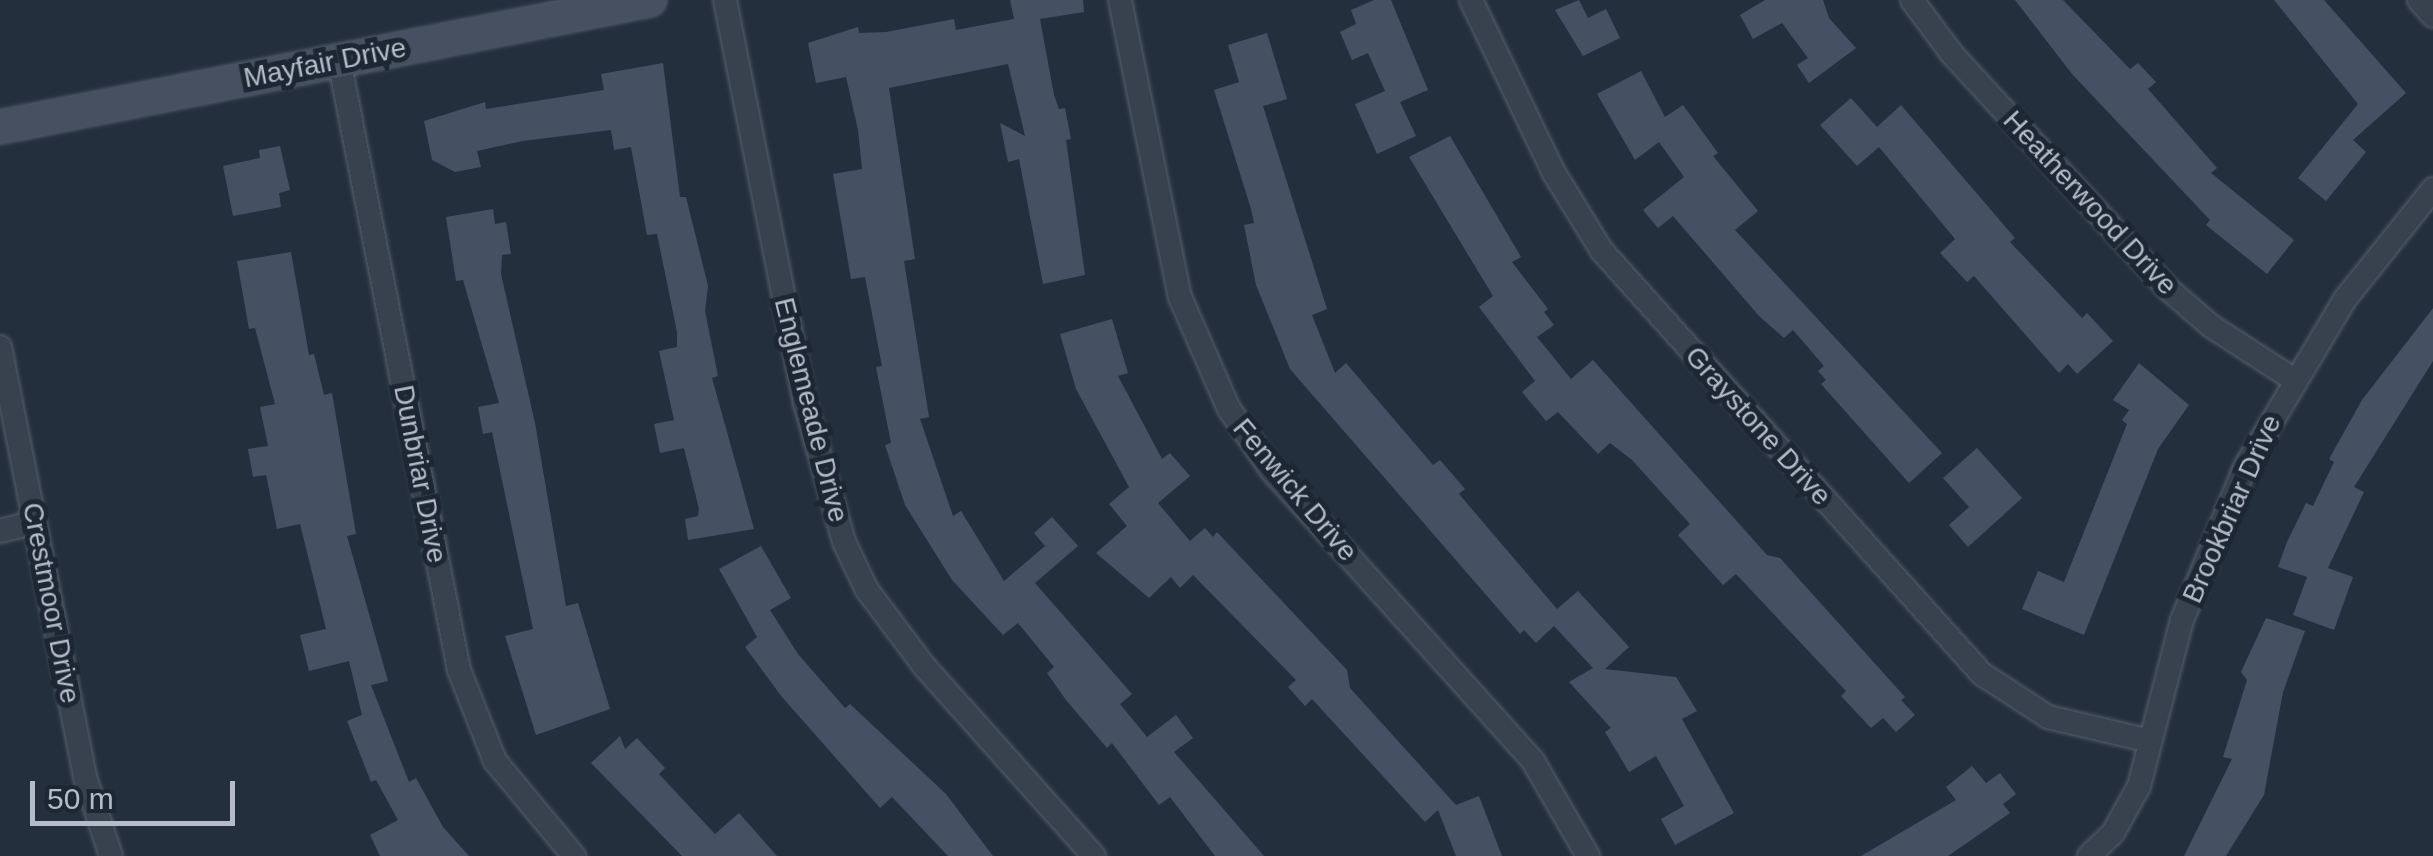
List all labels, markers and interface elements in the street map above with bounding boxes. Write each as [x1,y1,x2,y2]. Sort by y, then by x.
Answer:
street label: Mayfair Drive [241,31,409,95]
street label: Heatherwood Drive [1996,104,2184,302]
street label: Englemeade Drive [767,294,855,526]
street label: Graystone Drive [1678,340,1838,512]
street label: Dunbriar Drive [386,382,454,566]
street label: Brookbriar Drive [2176,410,2288,608]
street label: Fenwick Drive [1226,412,1364,568]
street label: Crestmoor Drive [15,500,87,706]
scale bar [35,761,240,823]
text: 50 m [47,782,114,815]

